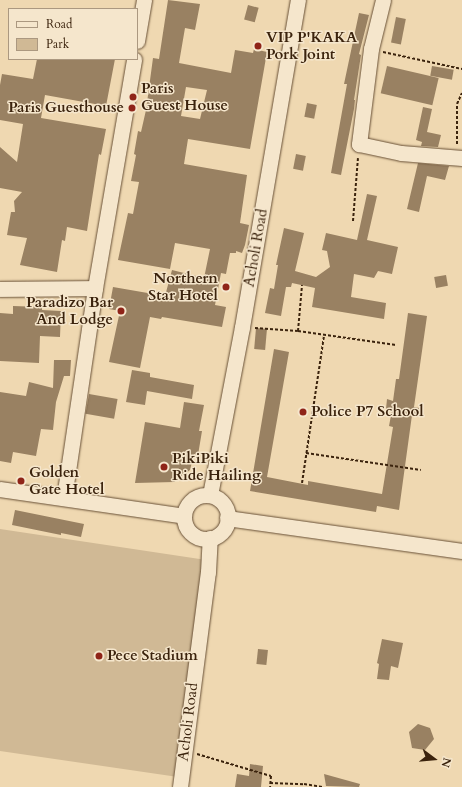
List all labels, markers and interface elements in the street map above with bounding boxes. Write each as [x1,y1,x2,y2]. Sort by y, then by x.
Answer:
legend [8,8,138,60]
text: Road [46,16,72,32]
place label: VIP P'KAKA Pork Joint [266,28,357,63]
text: Park [46,36,69,52]
marker: VIP P'KAKA Pork Joint [253,41,263,51]
place label: Paris Guest House [141,79,228,114]
marker: Paris Guest House [128,92,138,102]
place label: Paris Guesthouse [8,99,124,117]
marker: Paris Guesthouse [127,103,137,113]
street label: Acholi Road [240,208,272,288]
place label: Northern Star Hotel [148,269,218,304]
marker: Northern Star Hotel [221,282,231,292]
place label: Paradizo Bar And Lodge [26,293,113,328]
marker: Paradizo Bar And Lodge [116,306,126,316]
place label: Police P7 School [311,403,424,421]
marker: Police P7 School [298,407,308,417]
place label: PikiPiki Ride Hailing [172,449,261,484]
marker: PikiPiki Ride Hailing [159,462,169,472]
place label: Golden Gate Hotel [29,463,104,498]
marker: Golden Gate Hotel [16,476,26,486]
place label: Pece Stadium [107,647,198,665]
marker: Pece Stadium [94,651,104,661]
street label: Acholi Road [174,682,202,762]
north arrow [414,739,454,779]
text: N [437,756,455,769]

